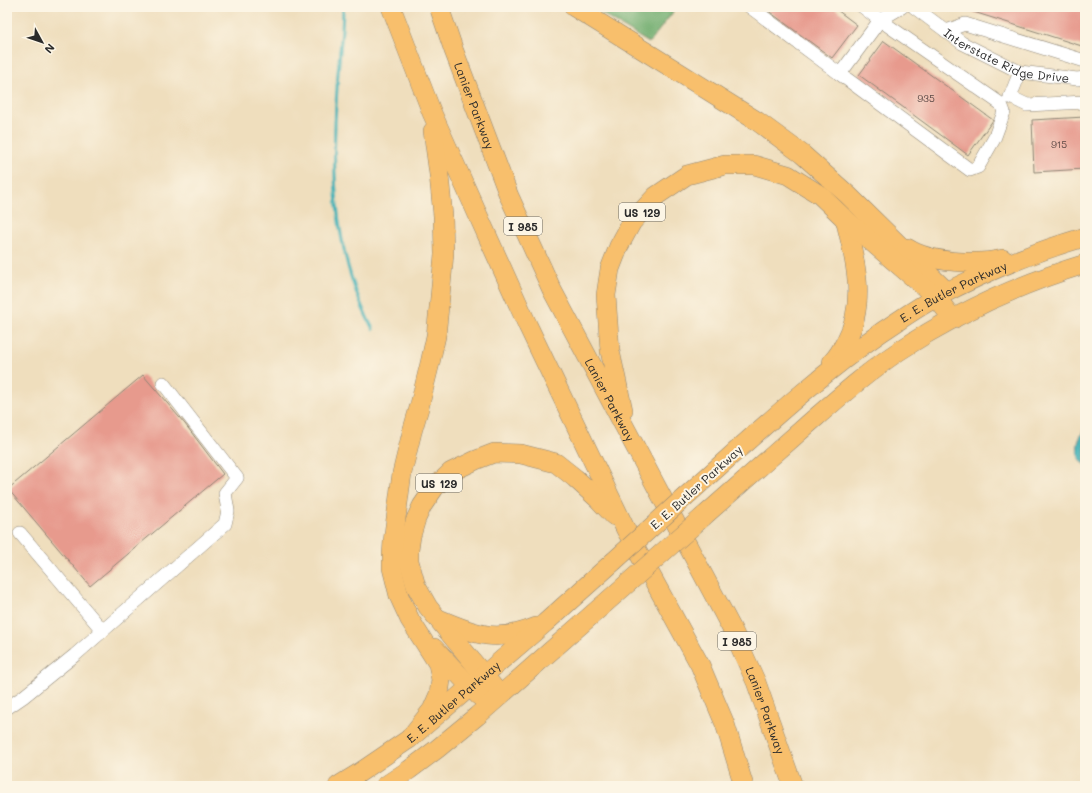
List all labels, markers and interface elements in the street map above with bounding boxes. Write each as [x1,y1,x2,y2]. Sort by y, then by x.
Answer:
north arrow [22,22,62,62]
street label: Interstate Ridge Drive [941,24,1070,86]
text: N [42,41,58,57]
street label: Lanier Parkway [451,60,499,151]
house number: 935 [917,91,935,105]
house number: 915 [1051,137,1067,151]
road number: US 129 [619,203,665,221]
road number: I 985 [504,217,542,235]
street label: E. E. Butler Parkway [896,257,1009,326]
street label: Lanier Parkway [582,355,639,444]
street label: E. E. Butler Parkway [647,441,745,533]
road number: US 129 [416,474,462,492]
road number: I 985 [718,632,756,650]
street label: E. E. Butler Parkway [403,657,503,746]
street label: Lanier Parkway [742,664,789,756]

